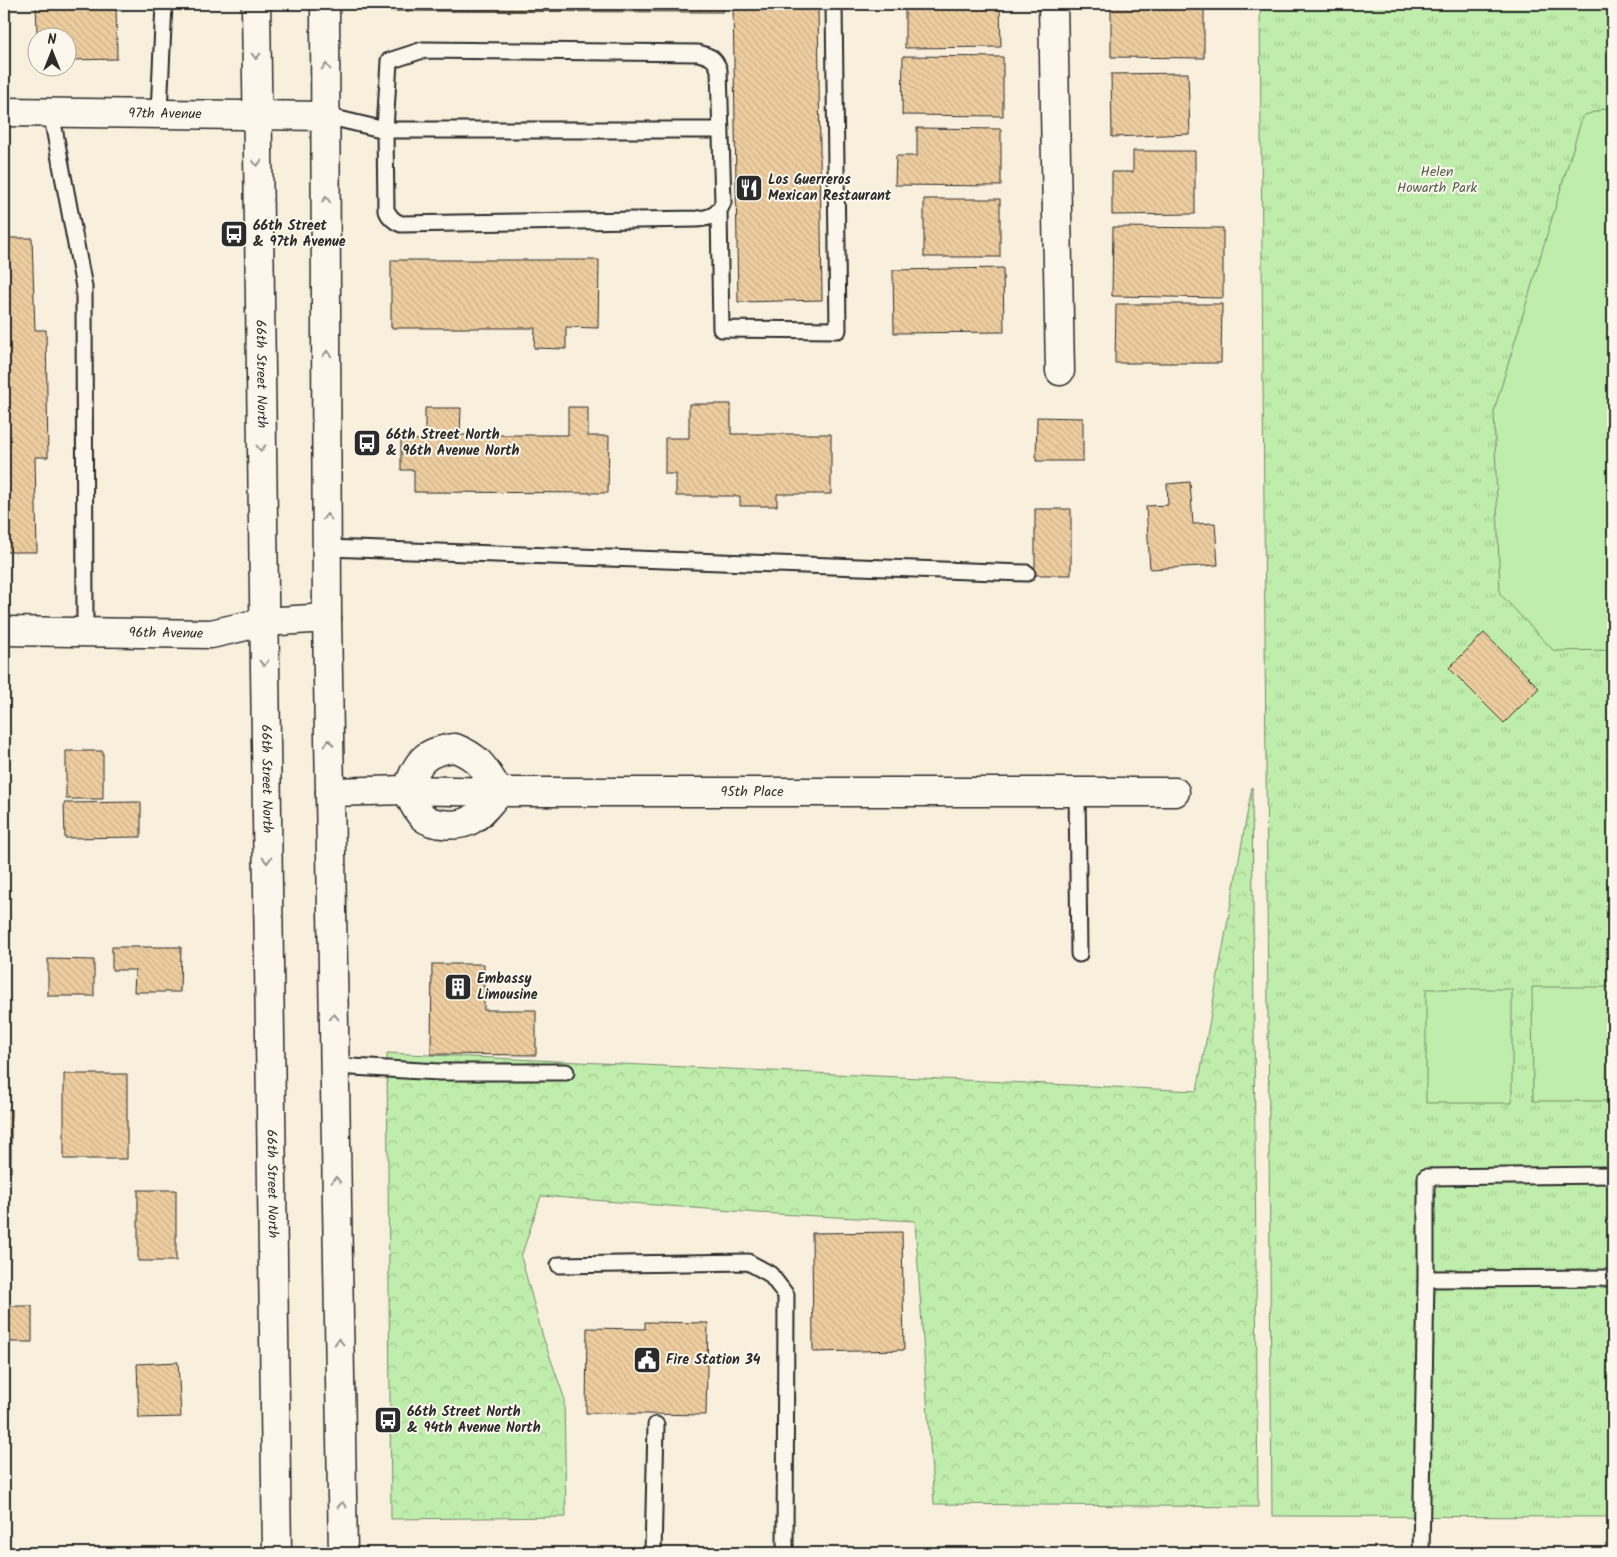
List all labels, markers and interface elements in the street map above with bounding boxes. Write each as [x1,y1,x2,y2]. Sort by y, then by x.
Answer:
north arrow [28,28,78,78]
text: N [48,29,57,51]
one-way arrow [251,52,261,60]
one-way arrow [320,63,331,71]
street label: 97th Avenue [128,103,202,125]
one-way arrow [252,160,262,167]
park label: Helen Howarth Park [1397,161,1478,199]
place label: Los Guerreros Mexican Restaurant [768,169,892,207]
restaurant icon: Los Guerreros Mexican Restaurant [734,173,764,203]
one-way arrow [321,195,331,203]
place label: 66th Street & 97th Avenue [253,215,346,253]
bus stop icon: 66th Street & 97th Avenue [219,219,249,249]
street label: 66th Street North [249,319,273,428]
one-way arrow [322,350,332,358]
place label: 66th Street North & 96th Avenue North [386,424,520,462]
bus stop icon: 66th Street North & 96th Avenue North [352,428,382,458]
one-way arrow [256,444,266,452]
one-way arrow [322,513,332,520]
street label: 96th Avenue [129,622,204,645]
one-way arrow [259,659,270,667]
street label: 66th Street North [255,724,278,833]
one-way arrow [324,739,334,746]
street label: 95th Place [720,781,784,803]
one-way arrow [262,856,272,864]
place label: Embassy Limousine [477,968,538,1006]
building icon: Embassy Limousine [443,972,473,1002]
one-way arrow [329,1013,339,1020]
street label: 66th Street North [260,1129,284,1238]
one-way arrow [331,1175,342,1183]
one-way arrow [334,1338,344,1346]
public building icon: Fire Station 34 [632,1345,662,1375]
place label: Fire Station 34 [666,1349,761,1371]
place label: 66th Street North & 94th Avenue North [407,1401,541,1439]
bus stop icon: 66th Street North & 94th Avenue North [373,1405,403,1435]
one-way arrow [337,1500,347,1508]

